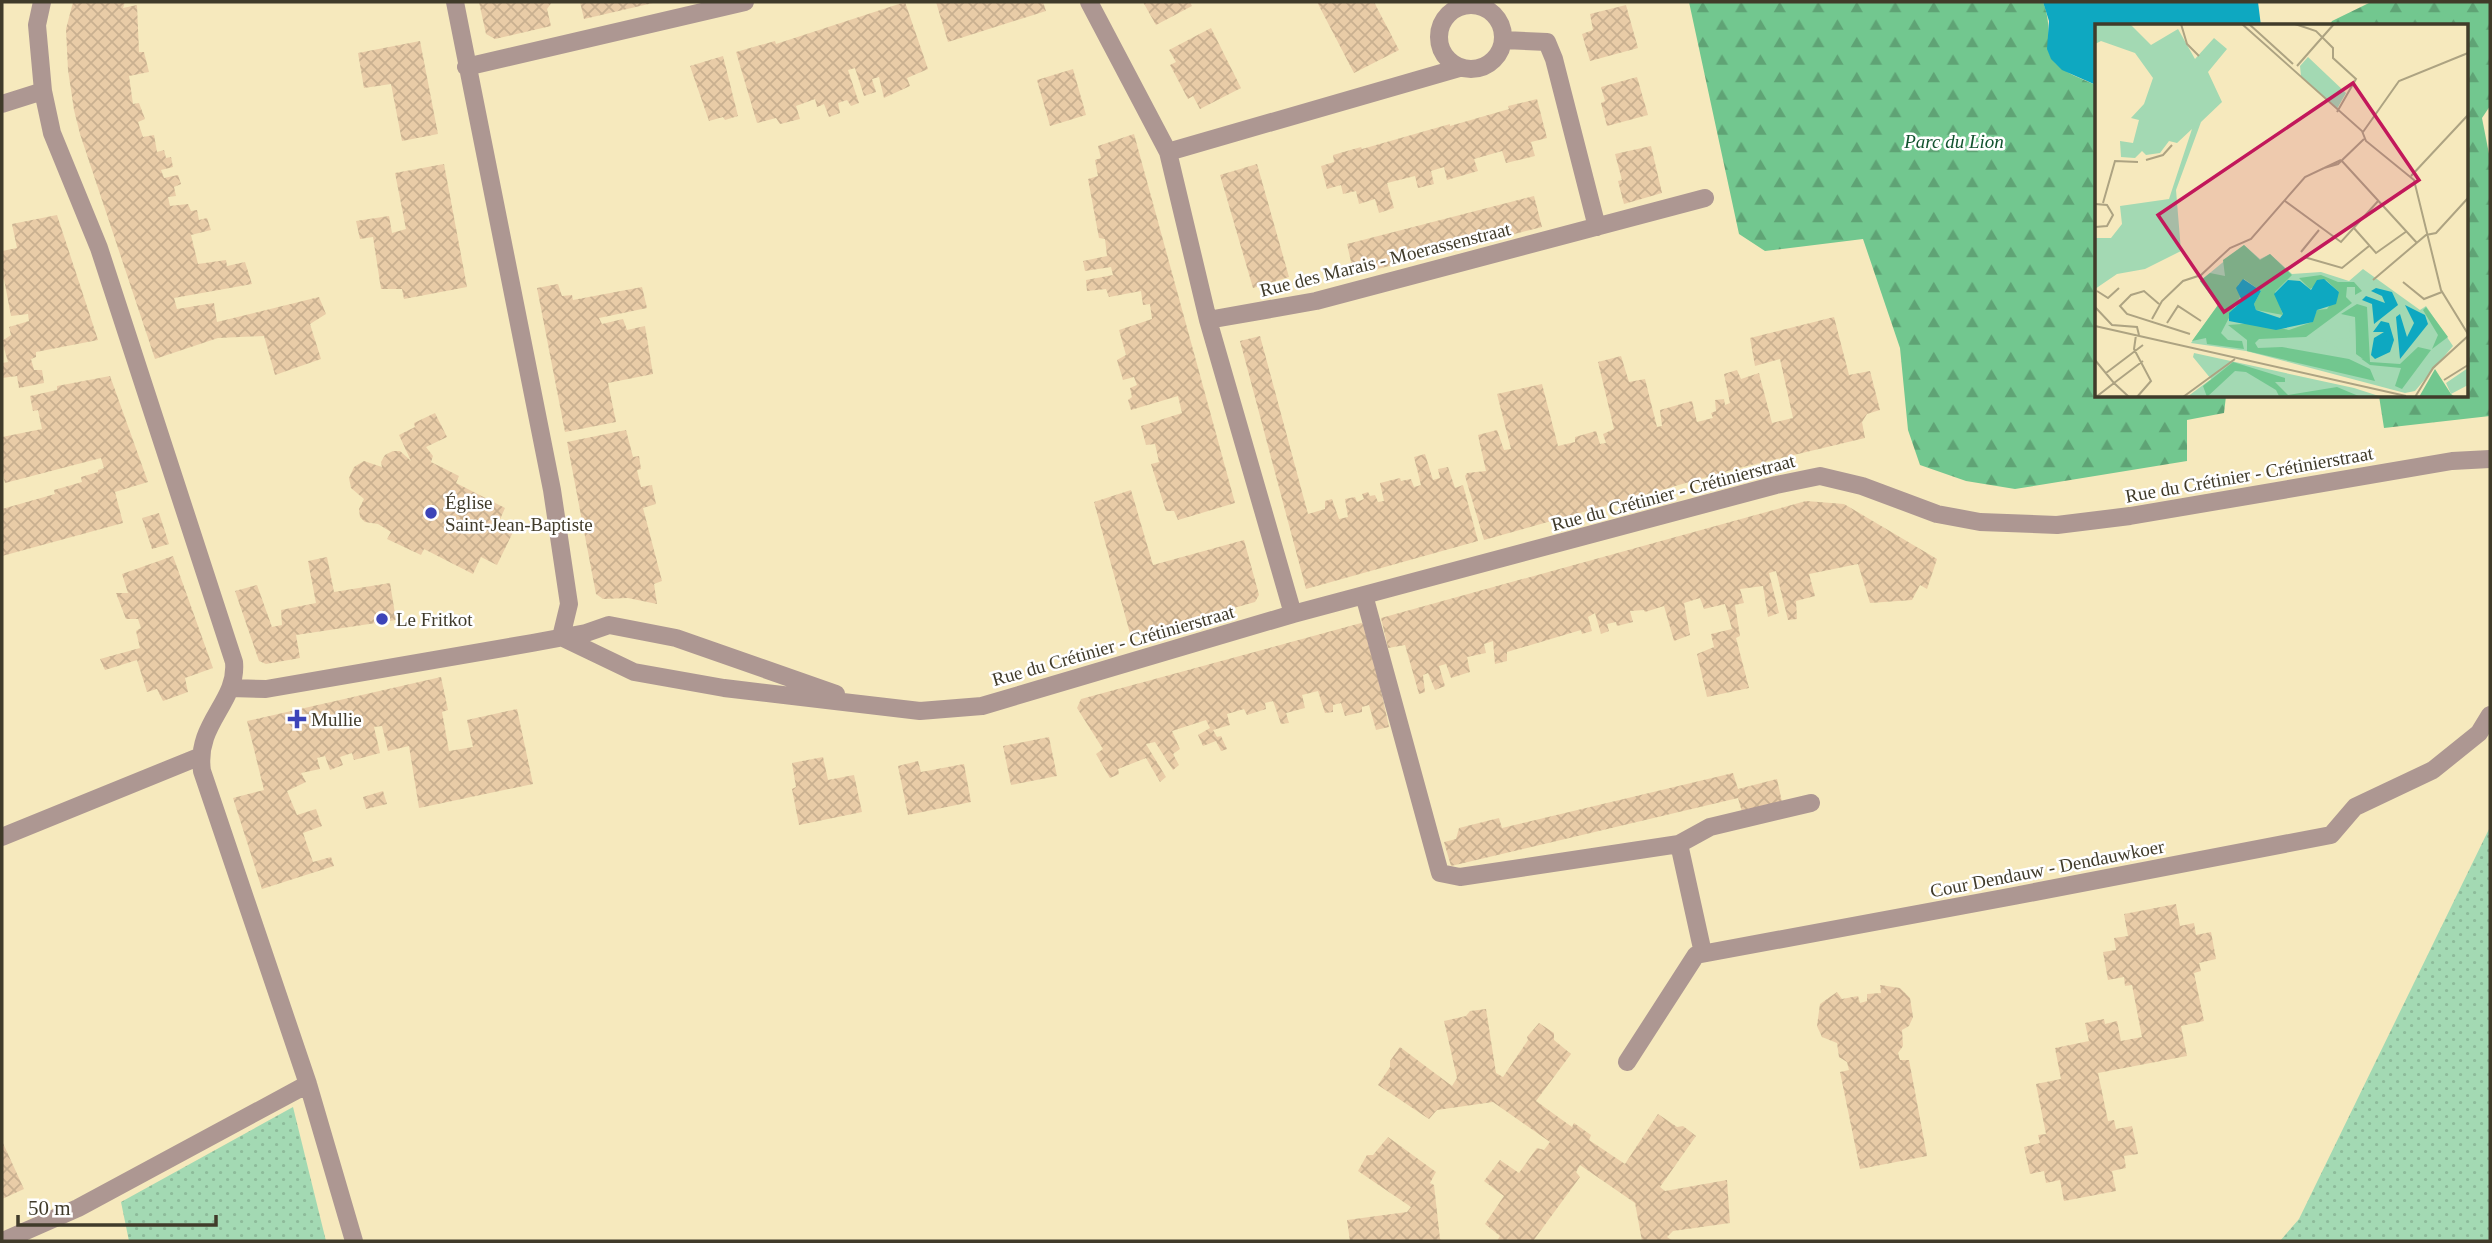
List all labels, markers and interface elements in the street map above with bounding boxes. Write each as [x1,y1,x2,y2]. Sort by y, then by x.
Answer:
inset map [2095,24,2468,397]
park label: Parc du Lion [1903,131,2004,152]
street label: Rue des Marais - Moerassenstraat [1258,218,1513,301]
street label: Rue du Crétinier - Crétinierstraat [2124,442,2375,507]
street label: Rue du Crétinier - Crétinierstraat [1549,450,1798,535]
place label: Église Saint-Jean-Baptiste [445,492,593,535]
marker: Église Saint-Jean-Baptiste [423,505,439,521]
street label: Rue du Crétinier - Crétinierstraat [990,601,1237,690]
place label: Le Fritkot [396,609,473,630]
marker: Le Fritkot [374,611,390,627]
place label: Mullie [311,709,362,730]
marker: Mullie [289,711,305,727]
street label: Cour Dendauw - Dendauwkoer [1928,835,2167,902]
scale bar [18,1184,215,1228]
text: 50 m [28,1196,71,1220]

